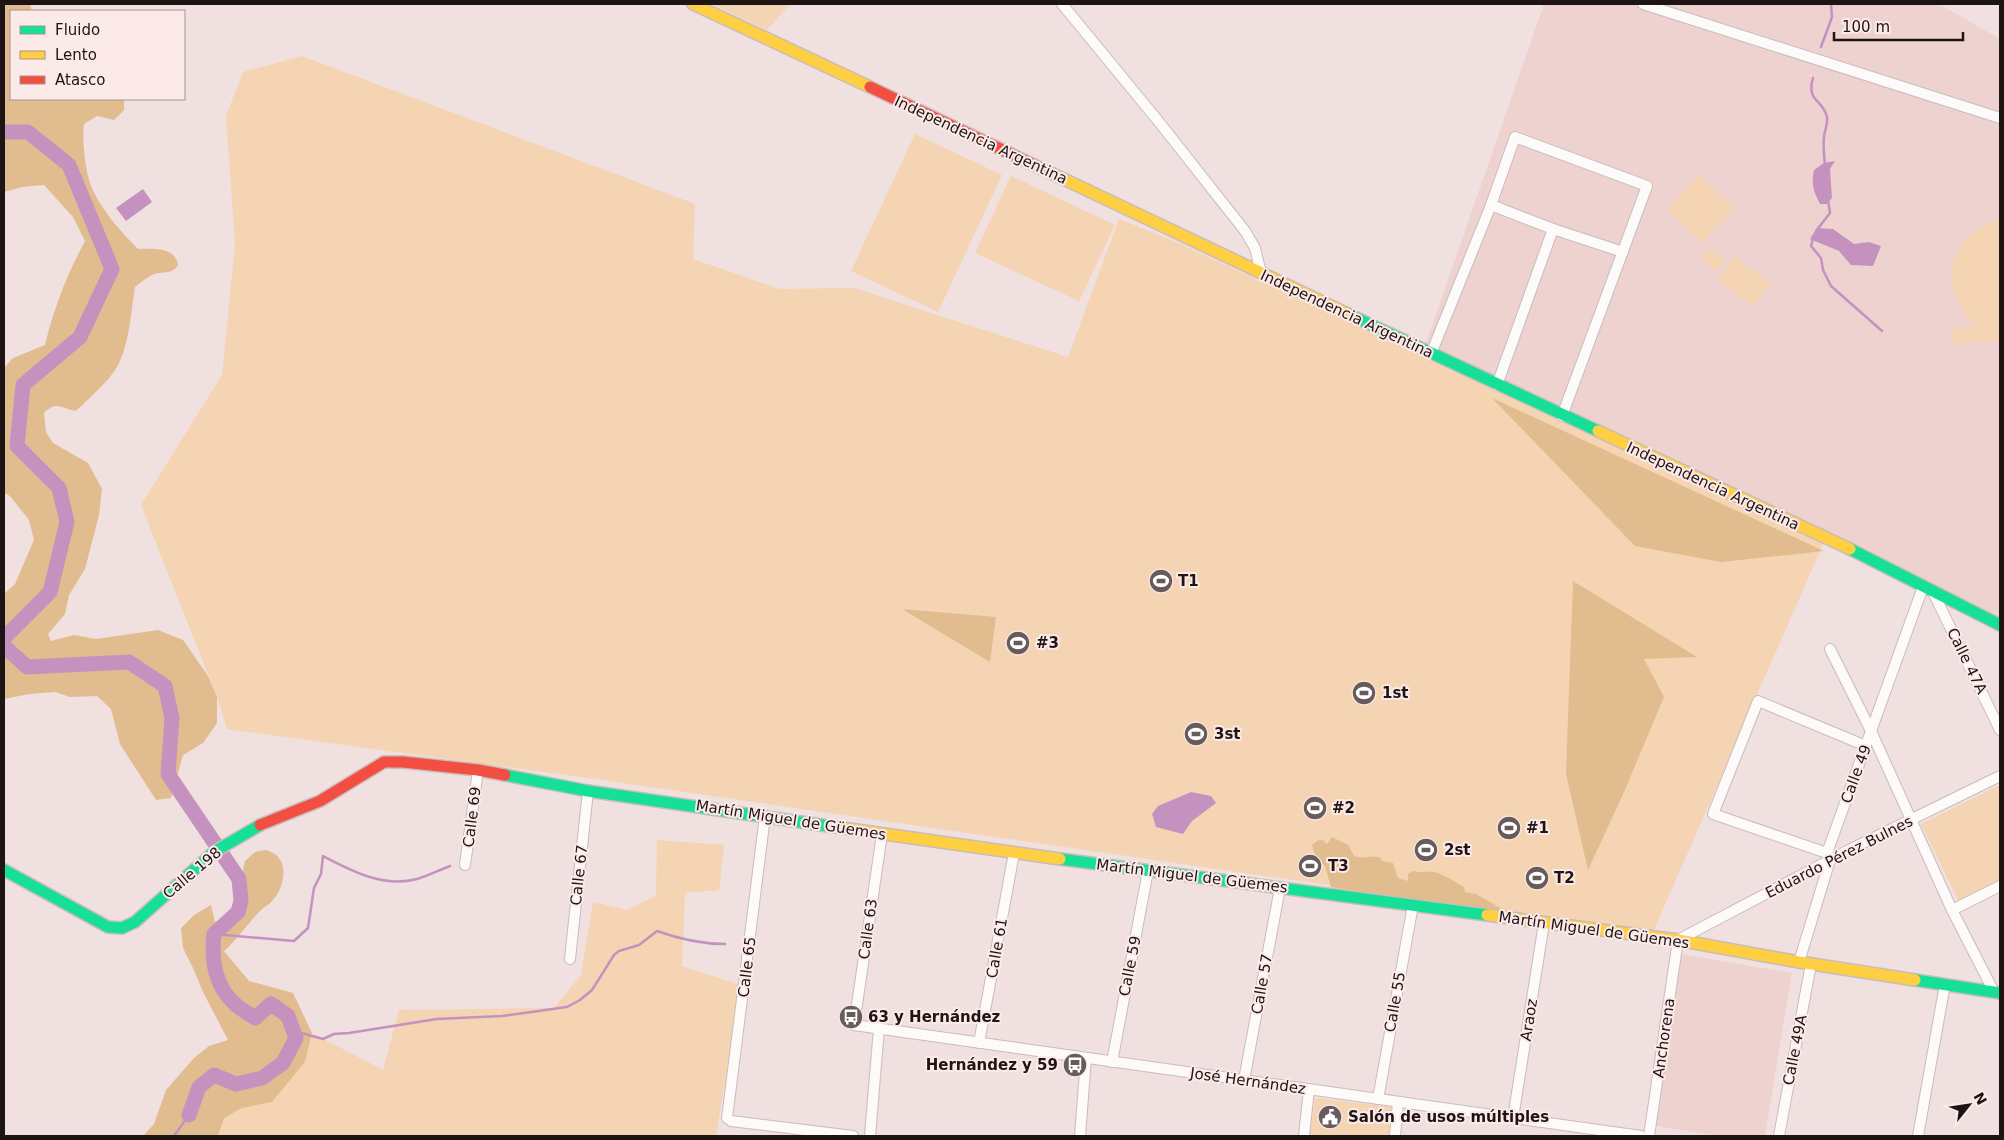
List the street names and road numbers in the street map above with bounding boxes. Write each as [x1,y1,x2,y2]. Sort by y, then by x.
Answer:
street label: Independencia Argentina [892,92,1070,188]
street label: Independencia Argentina [1258,266,1436,362]
street label: Independencia Argentina [1624,438,1802,534]
street label: Calle 47A [1943,625,1991,698]
street label: Calle 49 [1837,742,1875,806]
street label: Calle 69 [459,786,485,848]
street label: Martín Miguel de Güemes [695,796,888,844]
street label: Eduardo Pérez Bulnes [1762,812,1916,902]
street label: Calle 198 [159,843,225,903]
street label: Calle 67 [567,844,591,906]
street label: Martín Miguel de Güemes [1095,855,1289,897]
street label: Calle 63 [855,897,881,961]
street label: Martín Miguel de Güemes [1497,908,1691,952]
street label: Calle 61 [983,916,1011,980]
street label: Calle 59 [1115,934,1145,998]
street label: Calle 65 [734,936,760,998]
street label: Calle 57 [1248,952,1276,1016]
street label: Calle 55 [1381,970,1409,1034]
street label: Araoz [1517,997,1541,1042]
street label: Anchorena [1649,997,1679,1079]
street label: Calle 49A [1779,1013,1811,1087]
street label: José Hernández [1188,1064,1307,1098]

